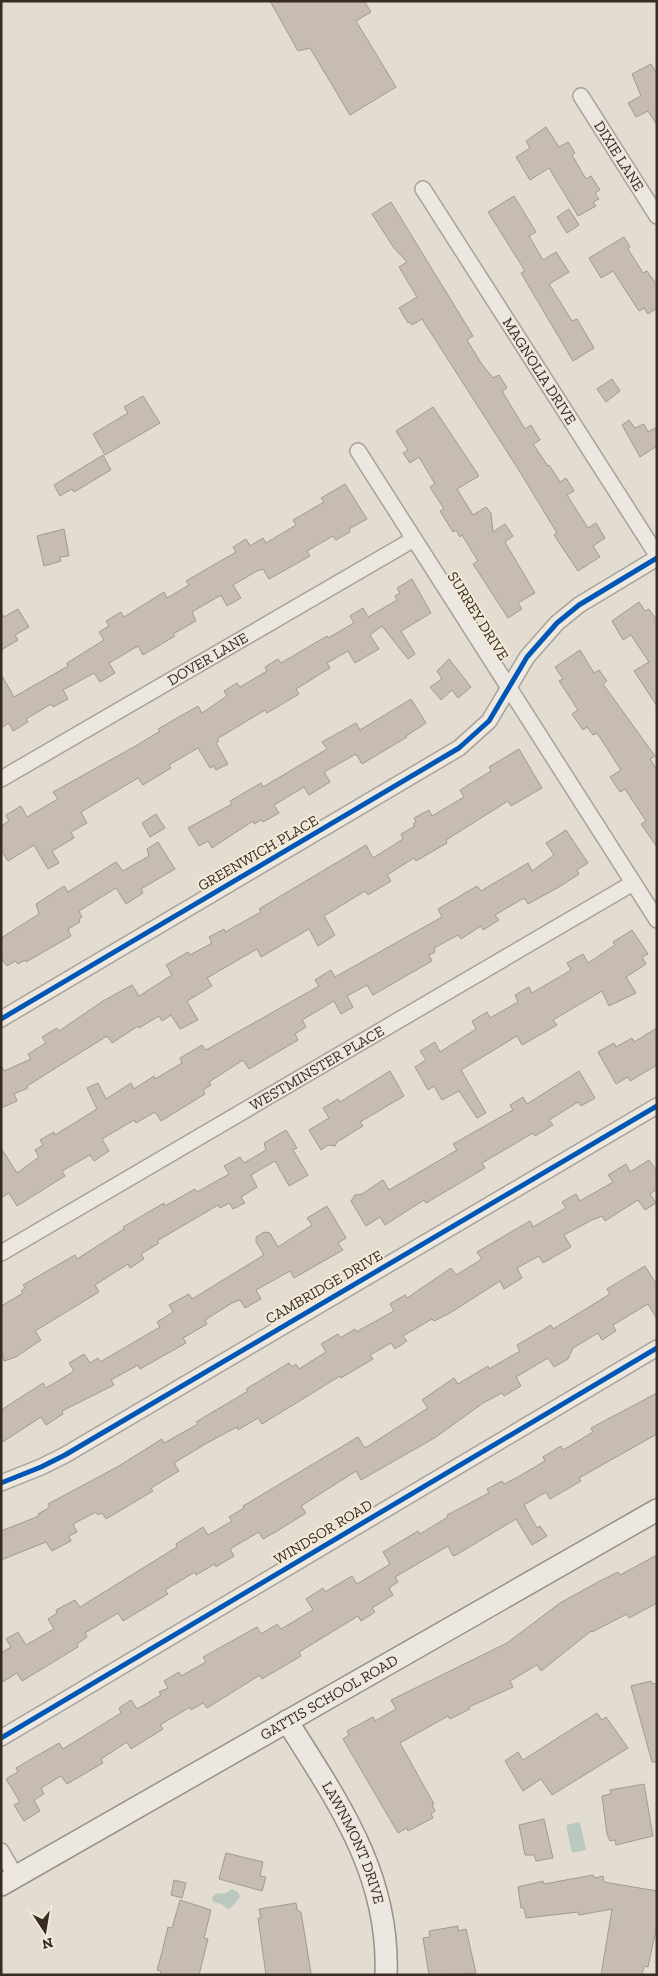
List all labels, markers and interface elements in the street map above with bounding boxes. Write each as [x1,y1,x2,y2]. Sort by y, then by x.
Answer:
street label: DIXIE LANE [590,118,648,195]
street label: MAGNOLIA DRIVE [499,314,580,428]
street label: SURREY DRIVE [444,568,513,664]
street label: DOVER LANE [164,628,251,689]
street label: GREENWICH PLACE [195,811,322,895]
street label: WESTMINSTER PLACE [246,1022,387,1114]
street label: CAMBRIDGE DRIVE [262,1246,386,1328]
street label: WINDSOR ROAD [270,1495,376,1569]
street label: GATTIS SCHOOL ROAD [257,1651,401,1744]
street label: LAWNMONT DRIVE [318,1778,388,1906]
north arrow [20,1906,70,1956]
text: N [40,1934,55,1953]

